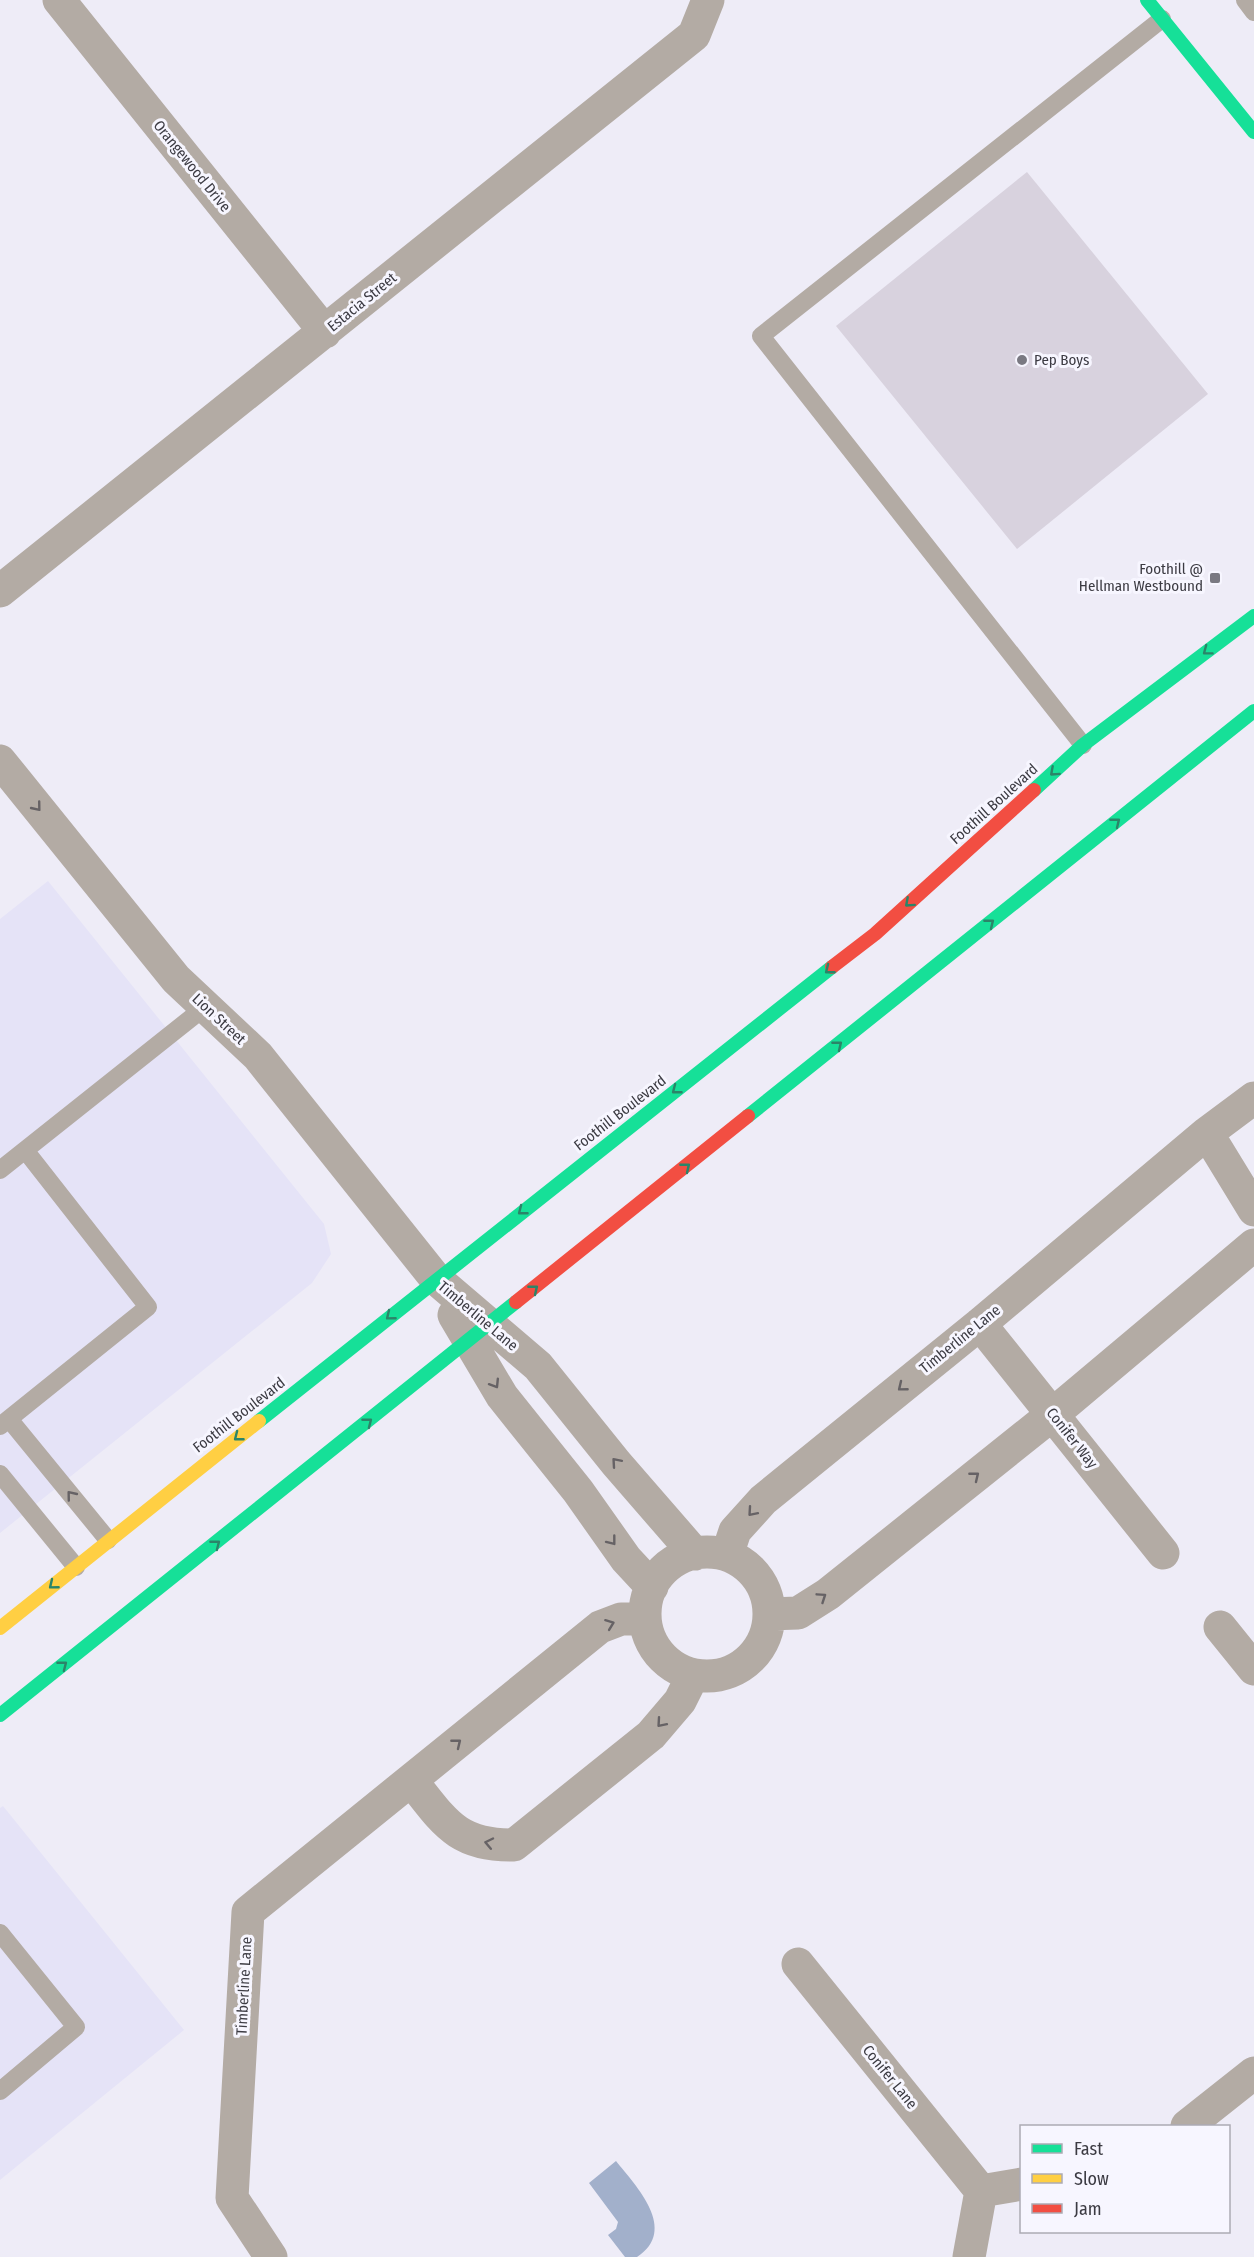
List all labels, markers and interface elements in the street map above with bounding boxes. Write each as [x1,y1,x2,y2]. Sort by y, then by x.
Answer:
street label: Orangewood Drive [150,117,234,215]
street label: Estacia Street [324,269,400,335]
place label: Pep Boys [1034,351,1089,369]
marker: Pep Boys [1015,353,1029,367]
place label: Foothill @ Hellman Westbound [1079,560,1203,595]
marker: Foothill @ Hellman Westbound [1208,571,1222,585]
one-way arrow [1203,644,1214,655]
street label: Foothill Boulevard [946,760,1042,848]
one-way arrow [1050,765,1061,776]
one-way arrow [29,800,40,811]
one-way arrow [1109,818,1120,829]
one-way arrow [906,895,917,906]
one-way arrow [984,919,995,930]
one-way arrow [825,962,836,973]
street label: Lion Street [188,990,250,1048]
one-way arrow [832,1041,843,1052]
street label: Foothill Boulevard [570,1072,670,1154]
one-way arrow [671,1083,682,1094]
one-way arrow [679,1163,690,1174]
one-way arrow [518,1203,529,1214]
street label: Timberline Lane [434,1277,522,1355]
one-way arrow [527,1285,538,1296]
street label: Timberline Lane [916,1301,1004,1377]
one-way arrow [386,1308,397,1319]
street label: Foothill Boulevard [189,1374,289,1456]
one-way arrow [488,1378,499,1389]
one-way arrow [898,1380,909,1391]
street label: Conifer Way [1043,1404,1101,1472]
one-way arrow [362,1419,373,1430]
one-way arrow [233,1430,244,1441]
one-way arrow [612,1457,623,1468]
one-way arrow [968,1472,979,1483]
one-way arrow [67,1491,78,1502]
one-way arrow [749,1505,760,1516]
one-way arrow [604,1534,615,1545]
one-way arrow [209,1540,220,1551]
one-way arrow [49,1578,60,1589]
one-way arrow [816,1593,827,1604]
one-way arrow [604,1618,615,1631]
one-way arrow [56,1661,67,1672]
one-way arrow [657,1716,668,1727]
one-way arrow [450,1740,461,1751]
one-way arrow [485,1837,495,1850]
street label: Timberline Lane [232,1936,256,2036]
street label: Conifer Lane [859,2042,921,2112]
legend [1020,2125,1230,2233]
text: Fast [1074,2138,1103,2160]
text: Slow [1074,2168,1109,2190]
text: Jam [1074,2198,1102,2220]

